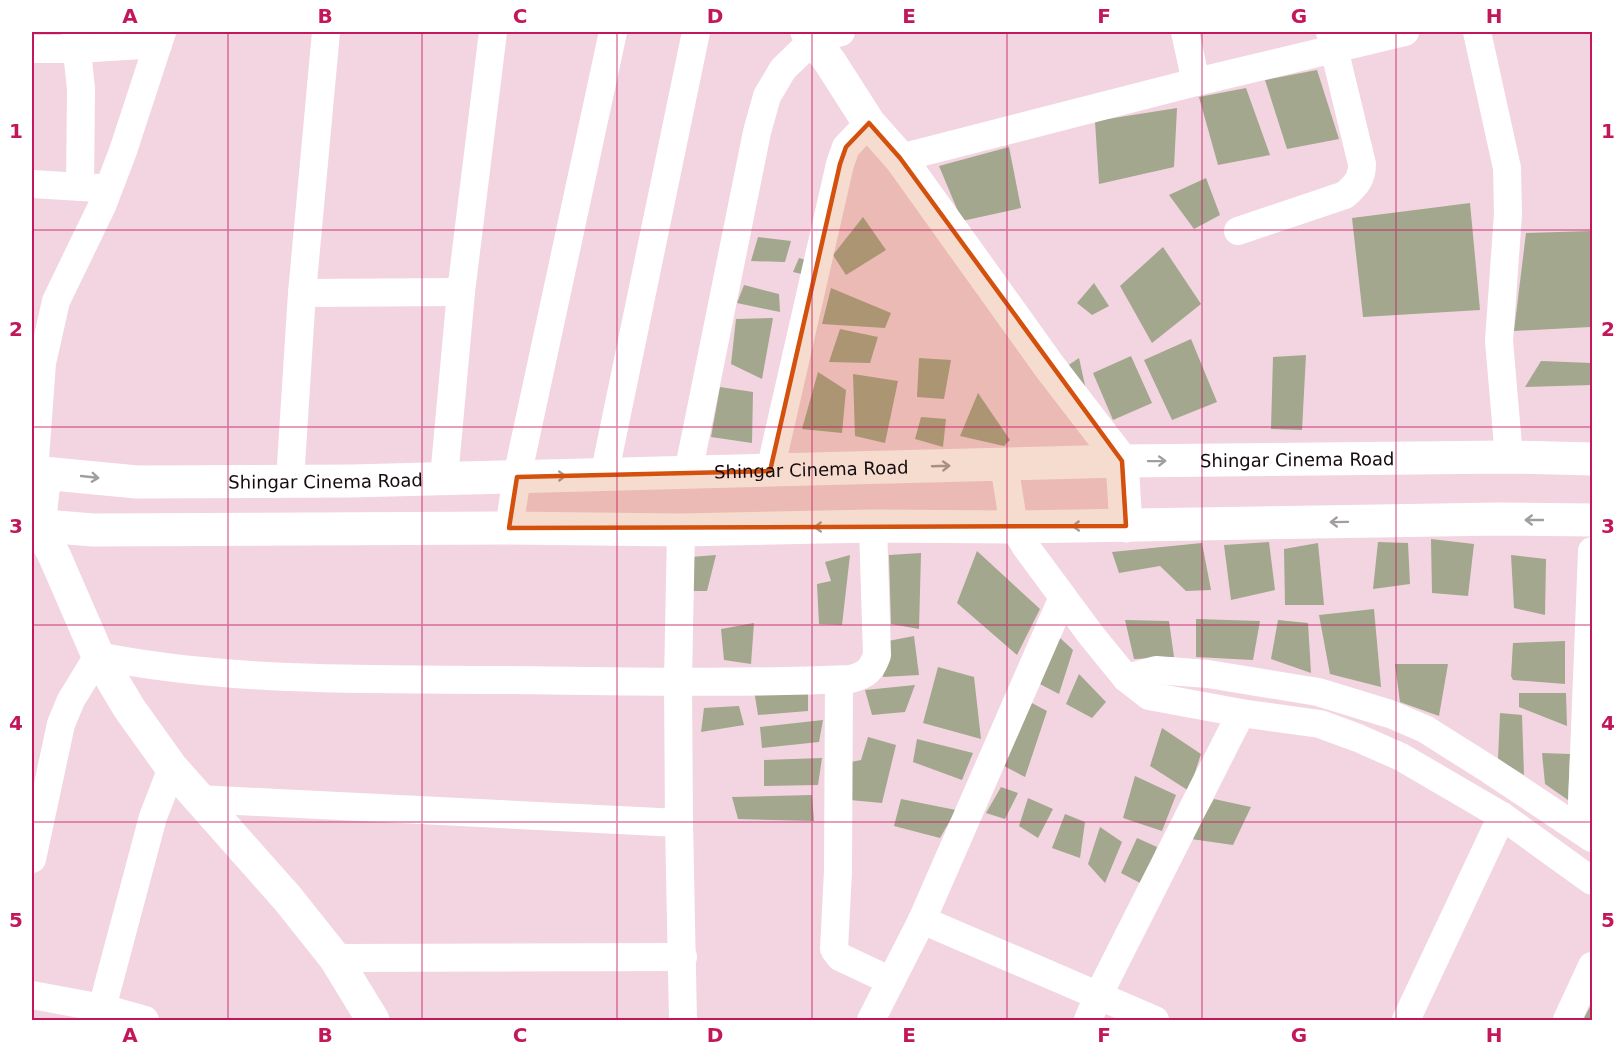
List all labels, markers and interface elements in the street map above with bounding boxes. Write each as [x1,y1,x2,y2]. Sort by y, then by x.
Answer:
text: A [122,4,138,28]
text: B [317,4,333,28]
text: C [513,4,527,28]
text: D [707,4,723,28]
text: E [902,4,916,28]
text: F [1097,4,1111,28]
text: G [1291,4,1307,28]
text: H [1486,4,1502,28]
text: 1 [9,119,23,143]
text: 1 [1601,119,1615,143]
text: 2 [9,317,23,341]
text: 2 [1601,317,1615,341]
street label: Shingar Cinema Road [1200,448,1395,471]
one-way arrow [1147,455,1167,467]
street label: Shingar Cinema Road [714,456,909,482]
one-way arrow [931,460,951,472]
street label: Shingar Cinema Road [228,469,423,492]
one-way arrow [547,470,567,482]
one-way arrow [79,472,99,483]
text: 3 [9,514,23,538]
one-way arrow [1525,514,1545,526]
text: 3 [1601,514,1615,538]
one-way arrow [1330,516,1350,528]
one-way arrow [1072,520,1092,532]
one-way arrow [814,522,834,533]
text: 4 [9,711,23,735]
text: 4 [1601,711,1615,735]
text: 5 [9,908,23,932]
text: 5 [1601,908,1615,932]
text: A [122,1023,138,1047]
text: B [317,1023,333,1047]
text: C [513,1023,527,1047]
text: D [707,1023,723,1047]
text: E [902,1023,916,1047]
text: F [1097,1023,1111,1047]
text: G [1291,1023,1307,1047]
text: H [1486,1023,1502,1047]

